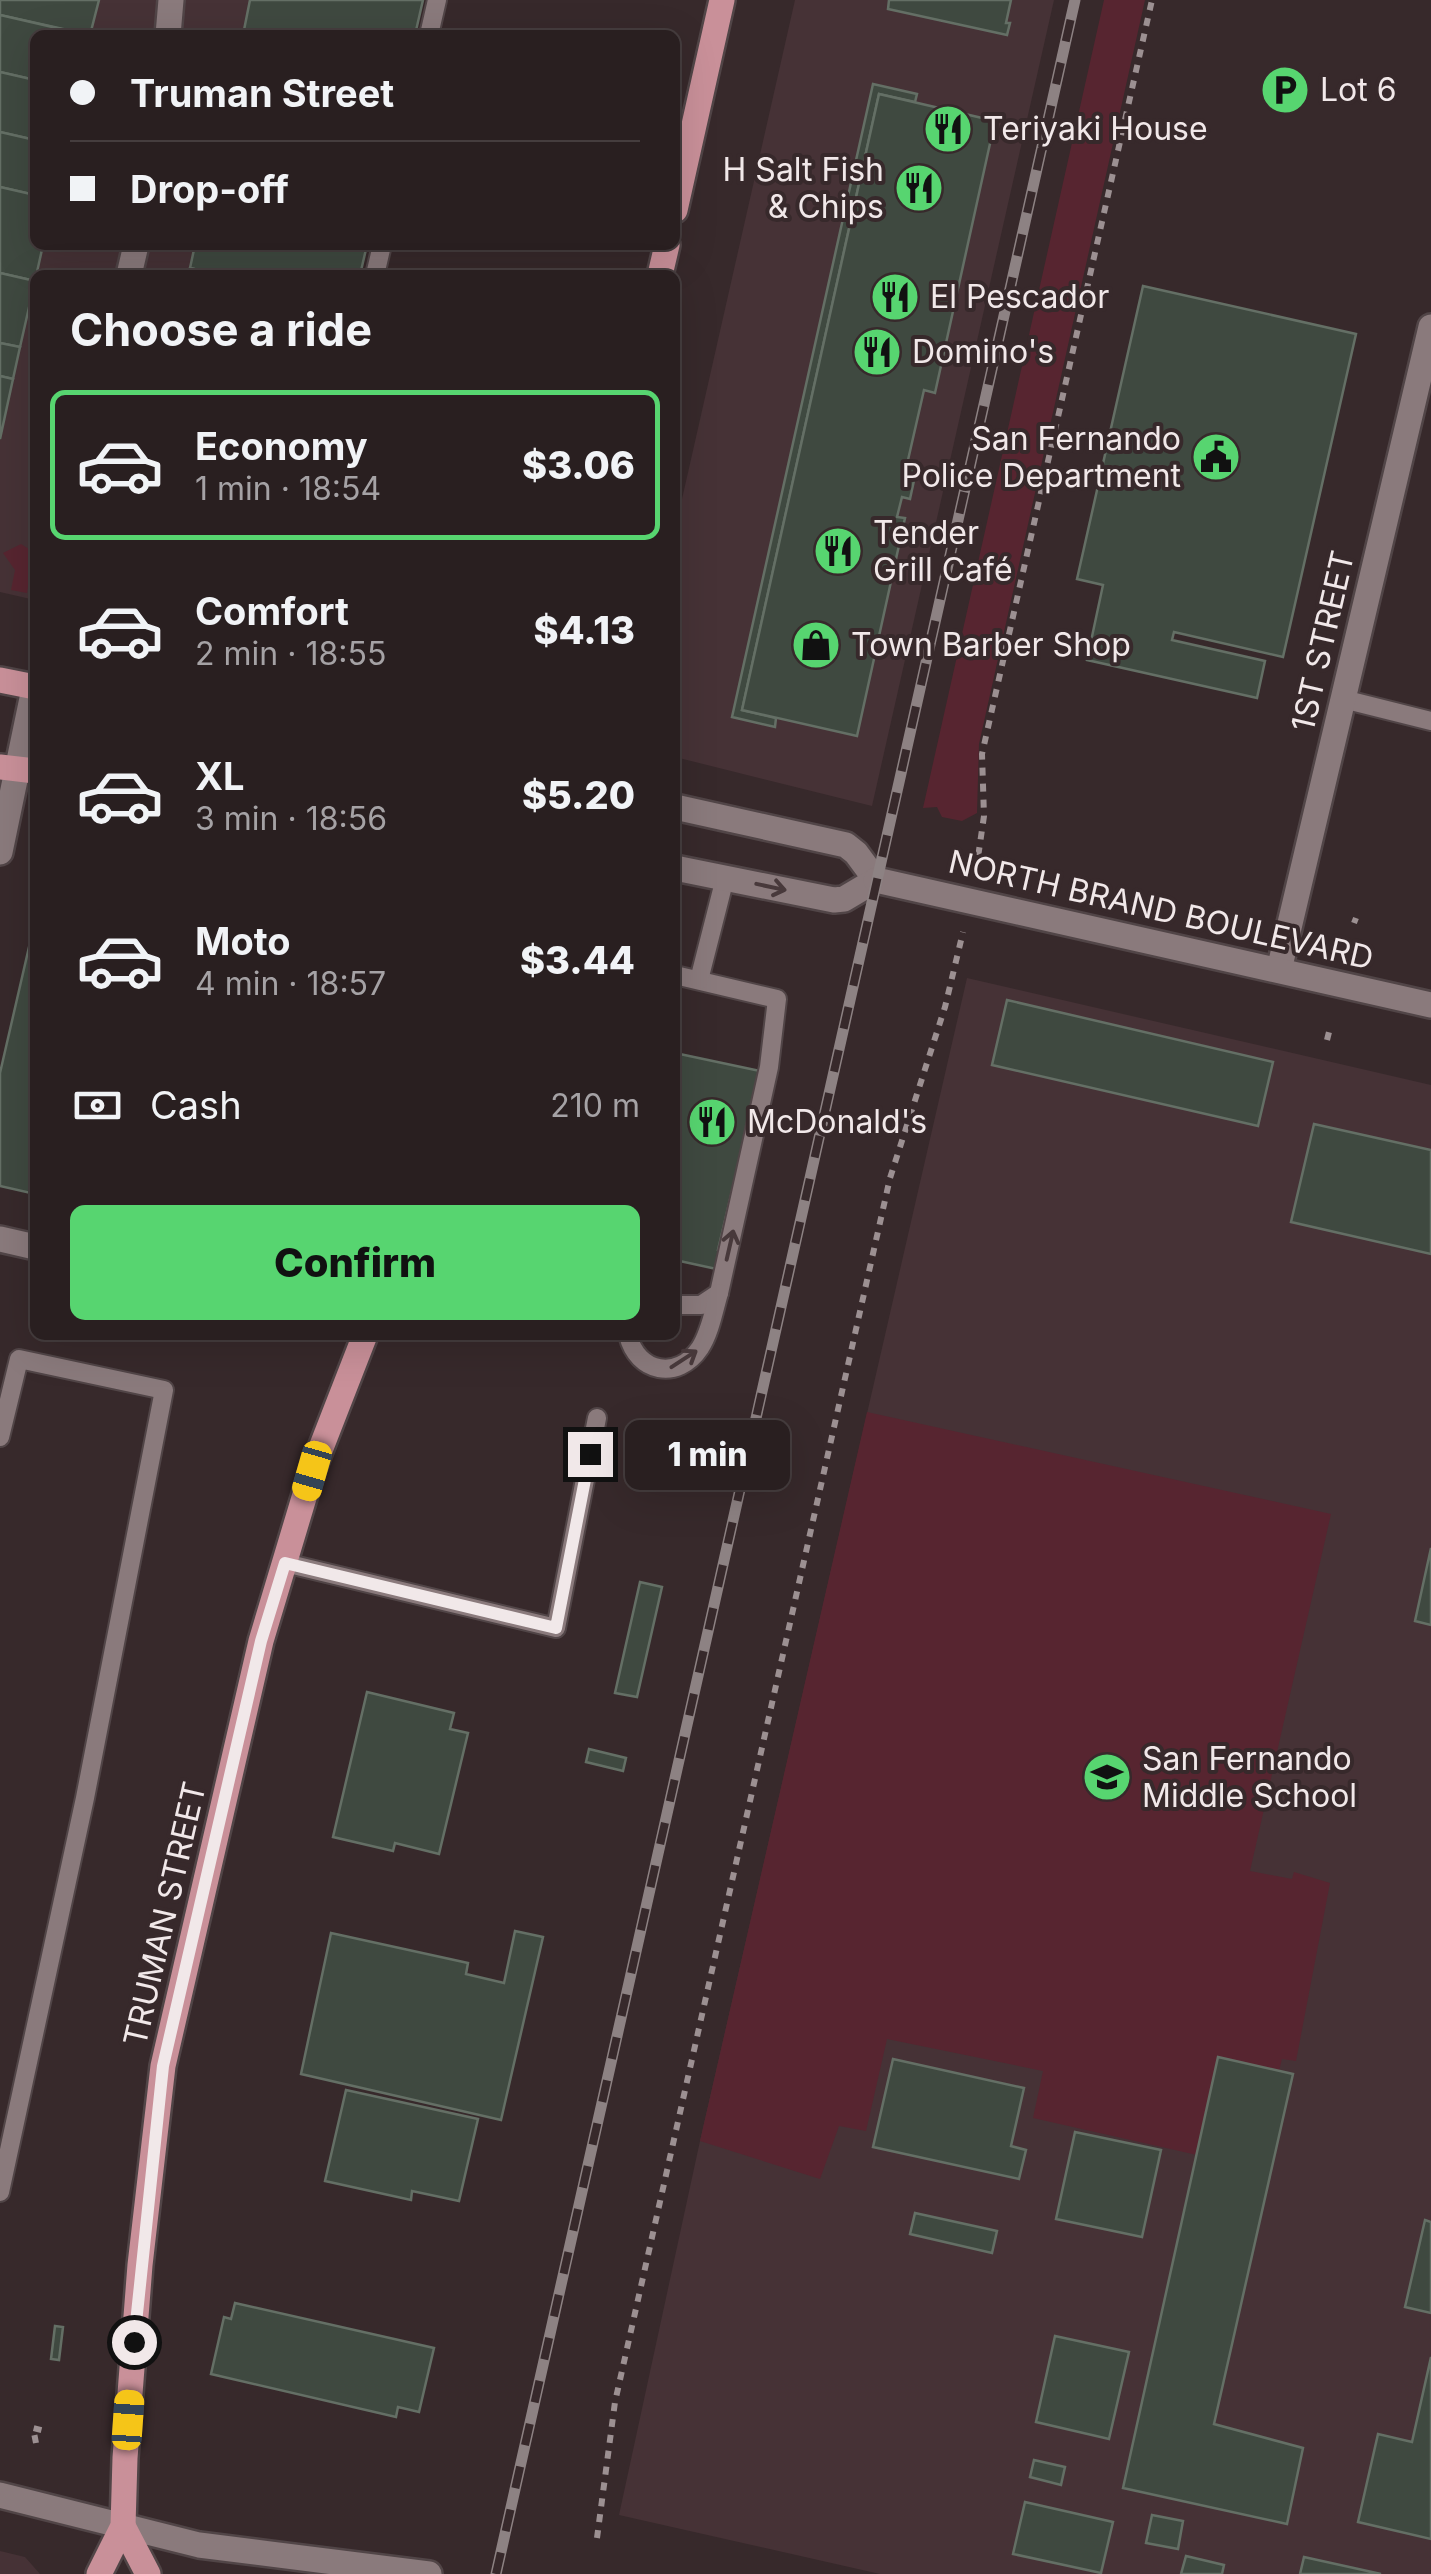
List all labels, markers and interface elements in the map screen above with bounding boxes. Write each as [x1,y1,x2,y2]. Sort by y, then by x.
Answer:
parking icon: Lot 6 [1259,64,1311,116]
text: Truman Street [130,70,394,116]
place label: Lot 6 [1320,70,1397,109]
restaurant icon: Teriyaki House [922,103,974,155]
place label: Teriyaki House [983,109,1208,148]
place label: H Salt Fish & Chips [723,150,884,226]
restaurant icon: H Salt Fish & Chips [893,162,945,214]
text: Drop-off [130,166,289,212]
restaurant icon: El Pescador [869,271,921,323]
place label: El Pescador [930,277,1109,316]
text: Choose a ride [70,302,372,357]
restaurant icon: Domino's [851,326,903,378]
place label: Domino's [912,332,1054,371]
place label: San Fernando Police Department [901,419,1181,495]
icon: car [75,420,165,510]
text: Economy [195,423,368,469]
public building icon: San Fernando Police Department [1190,431,1242,483]
text: $3.06 [522,442,635,488]
text: 1 min · 18:54 [195,469,381,508]
place label: Tender Grill Café [873,513,1013,589]
restaurant icon: Tender Grill Café [812,525,864,577]
street label: 1ST STREET [1283,547,1362,735]
icon: car [75,585,165,675]
text: Comfort [195,588,349,634]
text: $4.13 [533,607,635,653]
shop icon: Town Barber Shop [790,619,842,671]
place label: Town Barber Shop [851,625,1131,664]
text: 2 min · 18:55 [195,634,386,673]
icon: car [75,750,165,840]
text: XL [195,753,245,799]
text: $5.20 [522,772,635,818]
text: 3 min · 18:56 [195,799,387,838]
street label: NORTH BRAND BOULEVARD [945,842,1377,977]
one-way arrow [754,879,786,898]
icon: car [75,915,165,1005]
text: Moto [195,918,291,964]
text: $3.44 [520,937,635,983]
text: 4 min · 18:57 [195,964,386,1003]
icon: cash [70,1078,125,1133]
text: Cash [150,1082,242,1128]
text: 210 m [550,1086,640,1125]
restaurant icon: McDonald's [686,1096,738,1148]
place label: McDonald's [747,1102,927,1141]
button: Confirm [70,1205,640,1320]
one-way arrow [722,1230,740,1262]
one-way arrow [670,1349,697,1370]
callout: 1 min [625,1419,790,1489]
route end [568,1432,613,1477]
text: 1 min [667,1435,748,1474]
car [289,1438,335,1504]
place label: San Fernando Middle School [1142,1739,1357,1815]
school or university icon: San Fernando Middle School [1081,1751,1133,1803]
street label: TRUMAN STREET [115,1778,214,2050]
route start [112,2320,157,2365]
car [111,2389,145,2451]

